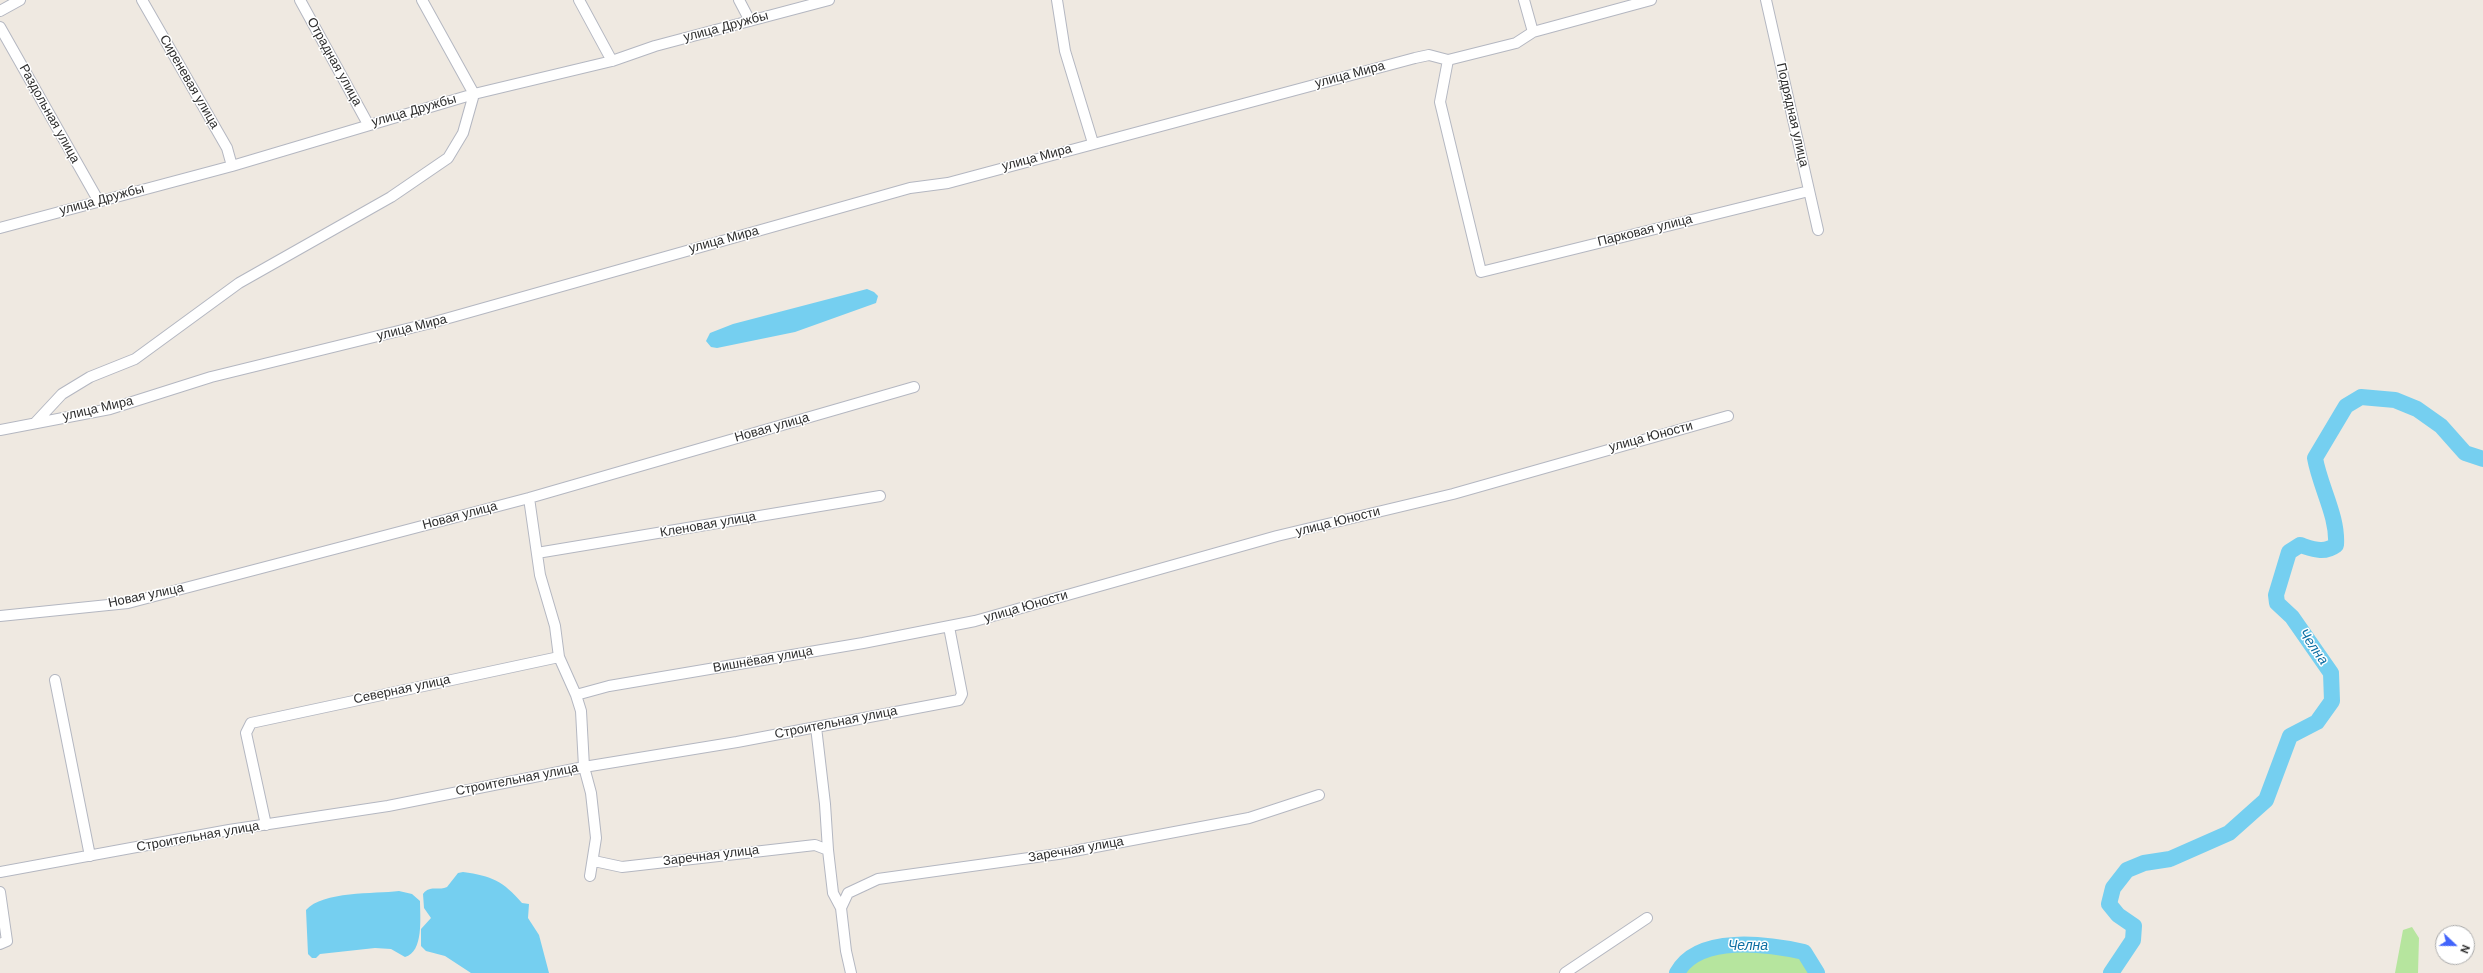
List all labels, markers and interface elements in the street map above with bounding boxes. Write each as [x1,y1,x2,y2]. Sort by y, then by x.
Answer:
street label: улица Дружбы [682,8,770,46]
street label: Отрадная улица [303,15,365,109]
street label: Сиреневая улица [156,32,222,132]
street label: улица Мира [1313,58,1387,92]
street label: Подрядная улица [1772,61,1812,169]
street label: Раздольная улица [15,62,83,166]
street label: улица Дружбы [370,91,458,131]
street label: улица Мира [1000,141,1074,175]
street label: улица Дружбы [58,181,146,219]
street label: Парковая улица [1596,212,1694,250]
street label: улица Мира [687,223,761,257]
street label: улица Мира [375,312,449,344]
street label: улица Мира [61,393,135,425]
street label: Новая улица [733,410,811,446]
street label: улица Юности [1607,418,1695,456]
street label: Новая улица [421,499,499,533]
street label: улица Юности [1294,504,1382,540]
street label: Кленовая улица [659,509,757,541]
street label: Новая улица [107,580,185,612]
street label: улица Юности [982,588,1070,626]
water label: Челна [2295,626,2331,668]
street label: Вишнёвая улица [712,644,814,676]
street label: Северная улица [352,672,452,708]
street label: Строительная улица [773,703,899,743]
street label: Строительная улица [454,760,580,800]
street label: Строительная улица [135,818,261,856]
street label: Заречная улица [1027,834,1125,866]
street label: Заречная улица [662,842,760,870]
north arrow [2435,925,2475,965]
water label: Челна [1728,938,1768,954]
text: N [2457,943,2473,955]

